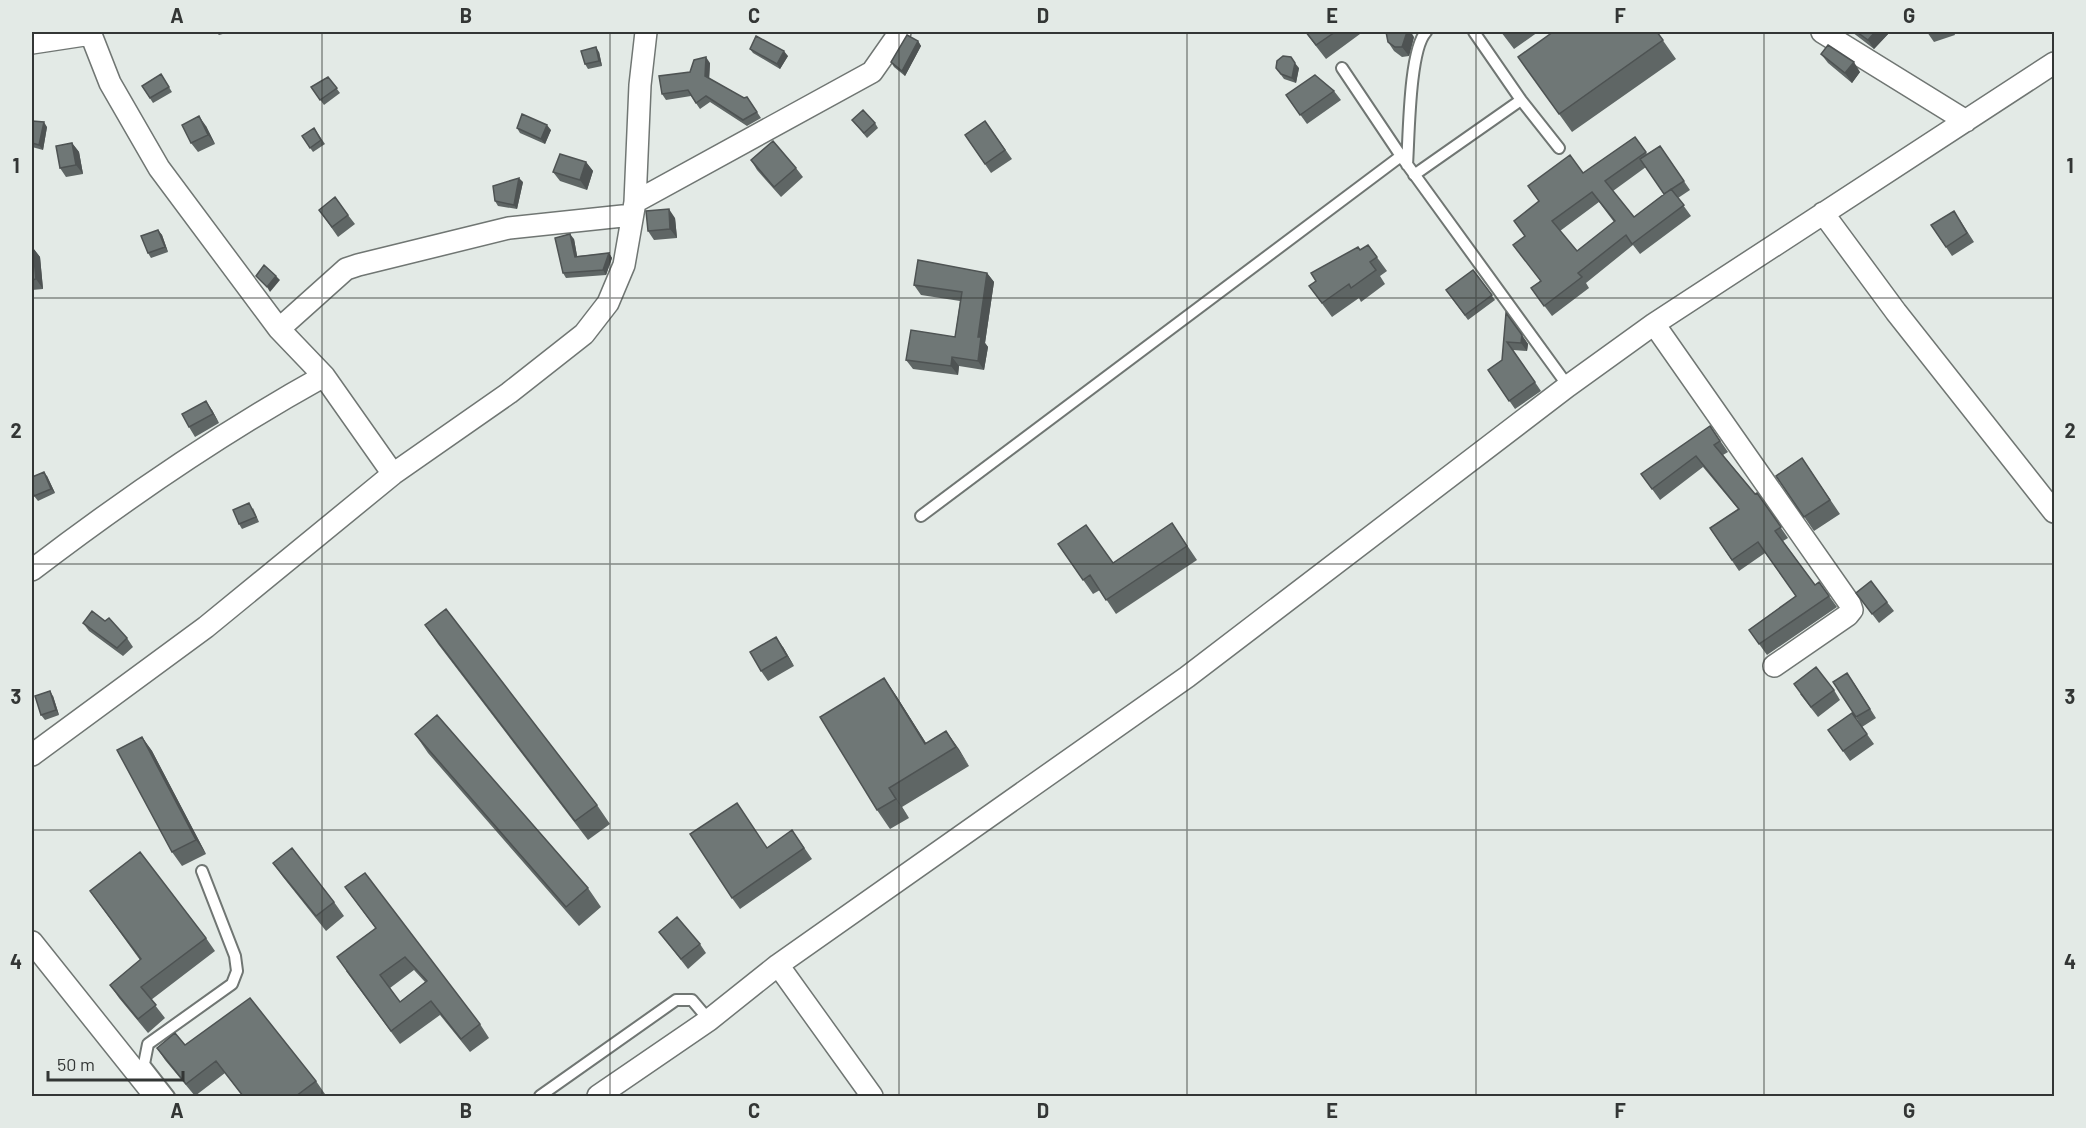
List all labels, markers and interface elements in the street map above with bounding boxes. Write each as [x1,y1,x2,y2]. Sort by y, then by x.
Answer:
text: A [170,3,184,27]
text: B [460,3,472,27]
text: C [748,3,760,27]
text: D [1037,3,1049,27]
text: E [1326,3,1338,27]
text: F [1614,3,1626,27]
text: G [1903,3,1915,27]
text: 1 [12,153,20,177]
text: 1 [2066,153,2074,177]
text: 2 [10,418,22,442]
text: 2 [2064,418,2076,442]
text: 3 [11,684,21,708]
text: 3 [2065,684,2075,708]
text: 4 [10,949,22,973]
text: 4 [2064,949,2076,973]
scale bar [48,1044,183,1082]
text: 50 m [57,1053,95,1075]
text: A [170,1098,184,1122]
text: B [460,1098,472,1122]
text: C [748,1098,760,1122]
text: D [1037,1098,1049,1122]
text: E [1326,1098,1338,1122]
text: F [1614,1098,1626,1122]
text: G [1903,1098,1915,1122]

